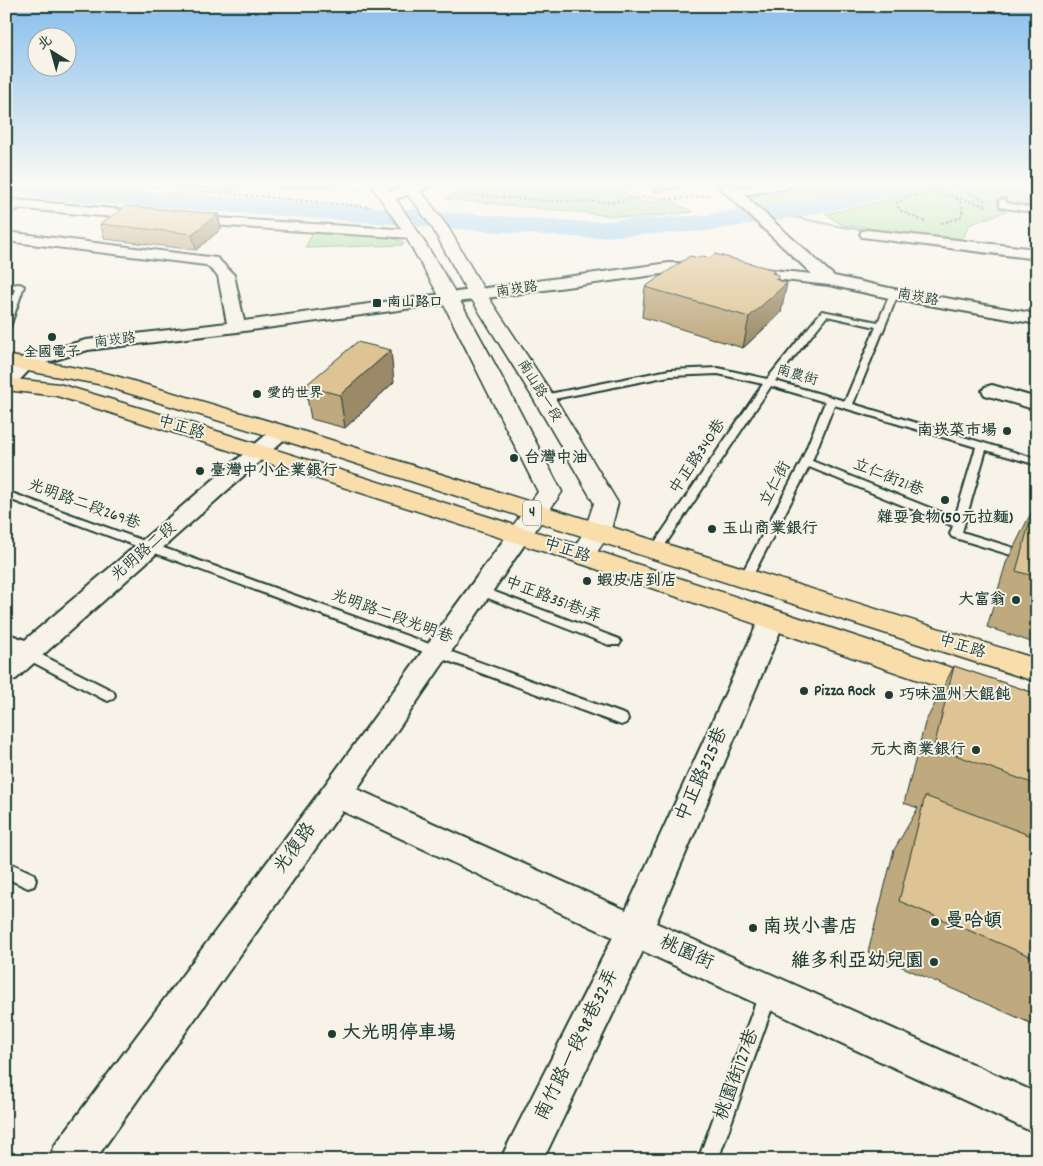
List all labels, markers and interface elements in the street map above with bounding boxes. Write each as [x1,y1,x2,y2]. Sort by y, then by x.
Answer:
north arrow [28,28,78,78]
text: 北 [34,31,57,55]
street label: 南崁路 [495,277,539,303]
street label: 南崁路 [896,285,940,311]
place label: 南山路口 [387,293,443,313]
marker: 南山路口 [371,297,383,309]
street label: 南崁路 [93,329,137,353]
marker: 全國電子 [46,331,58,343]
place label: 全國電子 [24,343,80,363]
street label: 南山路一段 [512,356,566,426]
street label: 南農街 [774,361,820,391]
place label: 愛的世界 [267,384,323,404]
marker: 愛的世界 [251,388,263,400]
street label: 中正路 [155,410,207,446]
street label: 中正路340巷 [664,415,732,499]
place label: 南崁菜市場 [917,420,997,443]
marker: 南崁菜市場 [1001,425,1013,437]
place label: 台灣中油 [524,447,588,470]
marker: 台灣中油 [508,452,520,464]
street label: 立仁街21巷 [849,453,927,503]
street label: 立仁街 [755,457,797,511]
place label: 臺灣中小企業銀行 [210,460,338,483]
marker: 臺灣中小企業銀行 [194,465,206,477]
street label: 光明路二段269巷 [25,474,143,536]
marker: 雜耍食物(50元拉麵) [939,494,951,506]
road number: 4 [523,500,541,526]
place label: 雜耍食物(50元拉麵) [877,507,1013,530]
street label: 光明路二段 [106,517,182,587]
place label: 玉山商業銀行 [722,518,818,541]
marker: 玉山商業銀行 [706,523,718,535]
street label: 中正路 [541,533,593,569]
place label: 蝦皮店到店 [597,570,677,593]
street label: 中正路351巷1弄 [501,571,605,629]
marker: 蝦皮店到店 [581,575,593,587]
street label: 光明路二段光明巷 [328,584,456,650]
place label: 大富翁 [958,589,1006,612]
marker: 大富翁 [1010,594,1022,606]
street label: 中正路 [936,629,988,665]
place label: Pizza Rock [814,680,876,703]
place label: 巧味溫州大餛飩 [899,684,1011,707]
marker: Pizza Rock [798,685,810,697]
marker: 巧味溫州大餛飩 [883,689,895,701]
street label: 中正路325巷 [670,723,736,827]
place label: 元大商業銀行 [870,739,966,762]
marker: 元大商業銀行 [970,744,982,756]
street label: 光復路 [268,818,324,880]
place label: 曼哈頓 [945,909,1002,936]
place label: 南崁小書店 [763,915,858,942]
marker: 曼哈頓 [929,916,941,928]
marker: 南崁小書店 [747,922,759,934]
street label: 桃園街 [654,930,718,978]
place label: 維多利亞幼兒園 [791,949,924,976]
marker: 維多利亞幼兒園 [928,956,940,968]
street label: 南竹路一段98巷32弄 [529,964,627,1126]
place label: 大光明停車場 [342,1021,456,1048]
street label: 桃園街127巷 [709,1025,767,1125]
marker: 大光明停車場 [326,1028,338,1040]

